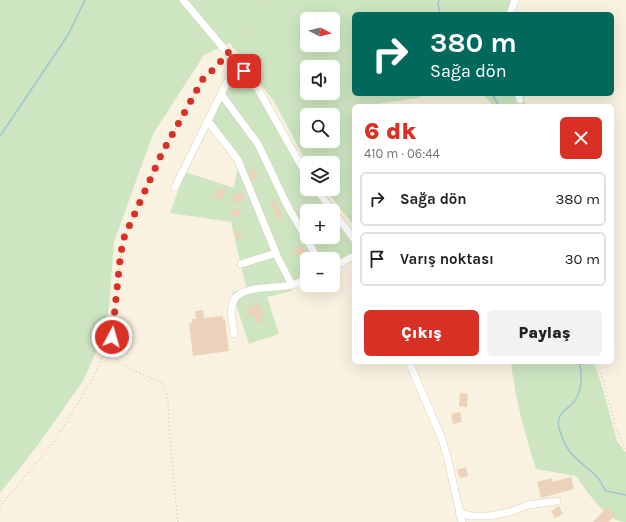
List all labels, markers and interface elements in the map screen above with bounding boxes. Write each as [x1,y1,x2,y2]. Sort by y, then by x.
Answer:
north arrow [300,12,340,52]
map controls [300,12,340,292]
text: 380 m [430,26,517,59]
icon: right [364,28,416,80]
pin [227,54,261,88]
icon: arrive [233,60,255,82]
button: sound [300,60,340,100]
text: Sağa dön [430,60,507,82]
button: search [300,108,340,148]
text: 6 dk [364,117,416,145]
button: close [560,117,602,159]
text: 410 m · 06:44 [364,146,440,161]
button: layers [300,156,340,196]
icon: right [366,188,388,210]
text: Sağa dön [400,190,467,208]
text: 380 m [555,190,600,208]
button: + [300,204,340,244]
icon: arrive [366,248,388,270]
text: Varış noktası [400,250,494,268]
text: 30 m [565,250,600,268]
button: − [300,252,340,292]
button: Çıkış [364,310,479,356]
button: Paylaş [487,310,602,356]
position arrow [91,316,133,358]

